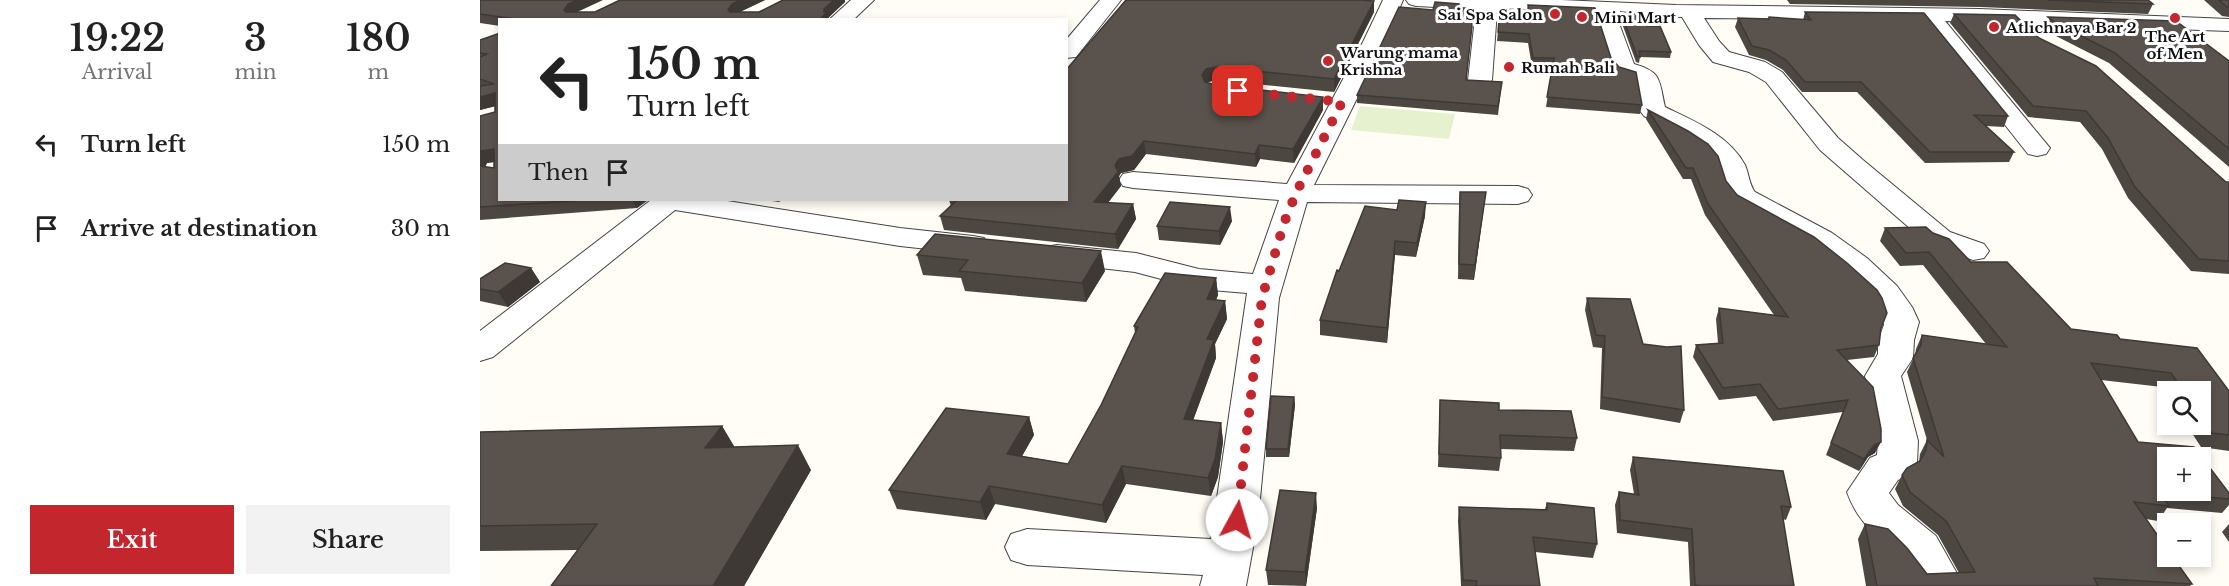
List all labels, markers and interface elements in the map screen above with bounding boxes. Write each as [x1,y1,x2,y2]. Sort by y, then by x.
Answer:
place label: Sai Spa Salon [1437,5,1543,24]
marker: Sai Spa Salon [1548,7,1562,21]
place label: Mini Mart [1594,8,1676,27]
marker: Mini Mart [1575,10,1589,24]
marker: The Art of Men [2168,11,2182,25]
text: 19:22 [69,16,165,61]
text: 3 [244,16,267,61]
text: 180 [346,16,411,61]
place label: Atlichnaya Bar 2 [2005,18,2137,37]
marker: Atlichnaya Bar 2 [1987,20,2001,34]
place label: The Art of Men [2145,27,2206,63]
text: 150 m [627,38,760,90]
icon: left [528,42,606,120]
place label: Warung mama Krishna [1339,43,1459,79]
marker: Warung mama Krishna [1321,54,1335,68]
place label: Rumah Bali [1521,58,1615,77]
text: Arrival [82,60,153,84]
text: min [234,60,276,84]
text: m [367,60,389,84]
marker: Rumah Bali [1502,60,1516,74]
pin [1212,65,1263,116]
icon: arrive [1221,74,1254,107]
text: Turn left [627,90,750,123]
icon: left [30,128,63,161]
text: Turn left [81,131,186,158]
text: 150 m [382,131,450,158]
icon: arrive [601,156,634,189]
text: Then [528,159,589,186]
icon: arrive [30,212,63,245]
text: Arrive at destination [81,215,318,242]
text: 30 m [391,215,450,242]
map controls [2157,381,2211,567]
button: search [2157,381,2211,435]
button: + [2157,447,2211,501]
position arrow [1205,488,1269,552]
button: Exit [30,505,234,574]
button: Share [246,505,450,574]
button: − [2157,513,2211,567]

